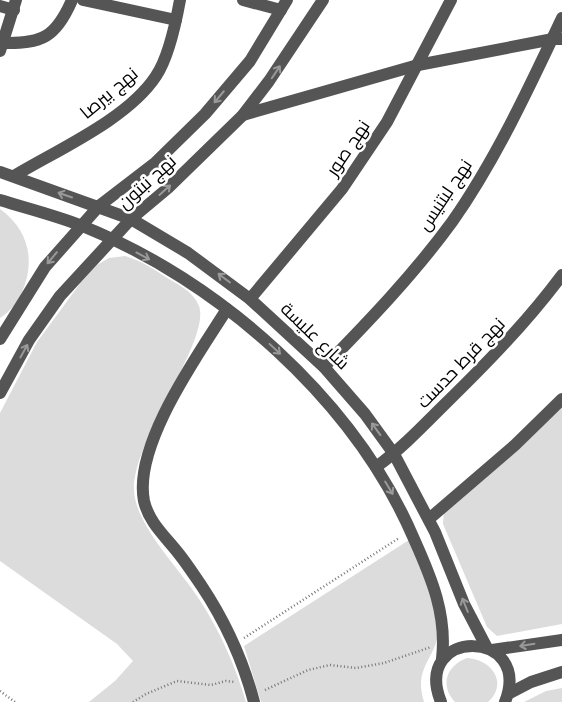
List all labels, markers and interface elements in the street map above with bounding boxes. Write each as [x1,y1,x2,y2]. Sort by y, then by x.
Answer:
street label: نهج بيرصا [76,63,143,124]
one-way arrow [271,65,281,79]
one-way arrow [214,90,225,103]
street label: نهج صور [322,116,376,182]
street label: نهج نبتون [114,151,181,215]
street label: نهج لبتنيس [414,156,478,236]
one-way arrow [159,184,172,196]
one-way arrow [58,190,74,199]
one-way arrow [47,251,58,264]
one-way arrow [135,252,150,261]
one-way arrow [218,273,231,284]
street label: شارع عليسة [275,299,353,375]
street label: نهج قرط حدست [413,314,510,414]
one-way arrow [269,343,282,355]
one-way arrow [19,344,29,358]
one-way arrow [371,422,381,436]
one-way arrow [385,480,395,494]
one-way arrow [459,597,468,612]
one-way arrow [520,641,536,651]

